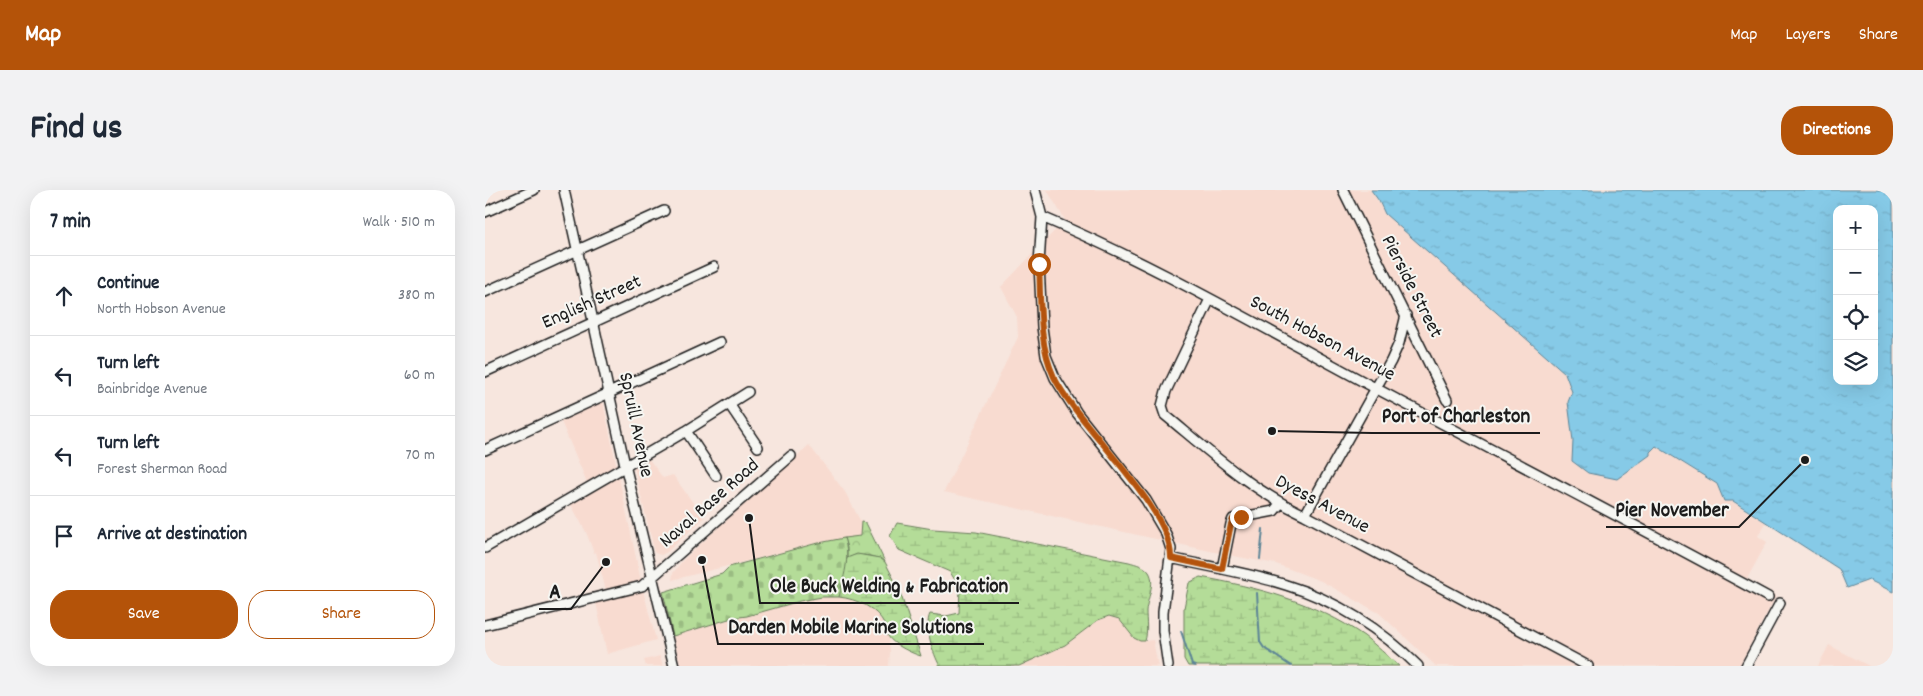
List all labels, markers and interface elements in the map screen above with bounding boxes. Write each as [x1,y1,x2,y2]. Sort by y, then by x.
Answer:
text: Map [25,18,61,52]
text: Map [1730,23,1757,48]
text: Layers [1785,23,1831,48]
text: Share [1859,23,1898,48]
text: Find us [30,105,122,155]
button: Directions [1781,106,1893,155]
map controls [1833,205,1878,385]
button: + [1833,205,1878,250]
text: 7 min [50,208,91,238]
text: Walk · 510 m [363,211,435,234]
street label: Pierside Street [1373,231,1449,343]
button: − [1833,250,1878,295]
route start [1028,253,1051,276]
street label: English Street [538,269,646,337]
text: Continue [97,271,159,298]
icon: ahead [50,282,78,310]
text: 380 m [398,284,435,307]
street label: South Hobson Avenue [1244,289,1400,389]
button: locate [1833,295,1878,340]
text: North Hobson Avenue [97,298,226,321]
button: layers [1833,340,1878,385]
text: Turn left [97,351,160,378]
icon: left [50,362,78,390]
text: 60 m [404,364,435,387]
street label: Spruill Avenue [610,370,660,480]
text: Bainbridge Avenue [97,378,207,401]
callout: Port of Charleston [1372,397,1540,433]
text: Port of Charleston [1382,403,1530,433]
text: Turn left [97,431,160,458]
icon: left [50,442,78,470]
text: 70 m [405,444,435,467]
street label: Naval Base Road [654,453,766,555]
text: Forest Sherman Road [97,458,227,481]
street label: Dyess Avenue [1270,468,1374,542]
callout: Pier November [1606,491,1739,527]
text: Pier November [1615,497,1730,527]
route end [1230,506,1253,529]
icon: arrive [50,522,78,550]
text: Arrive at destination [97,522,247,549]
callout: Ole Buck Welding & Fabrication [760,567,1019,603]
callout: A [539,573,571,609]
text: Ole Buck Welding & Fabrication [770,573,1009,603]
text: A [549,579,561,609]
button: Save [50,590,238,639]
button: Share [248,590,435,639]
callout: Darden Mobile Marine Solutions [718,608,984,644]
text: Darden Mobile Marine Solutions [728,614,974,644]

